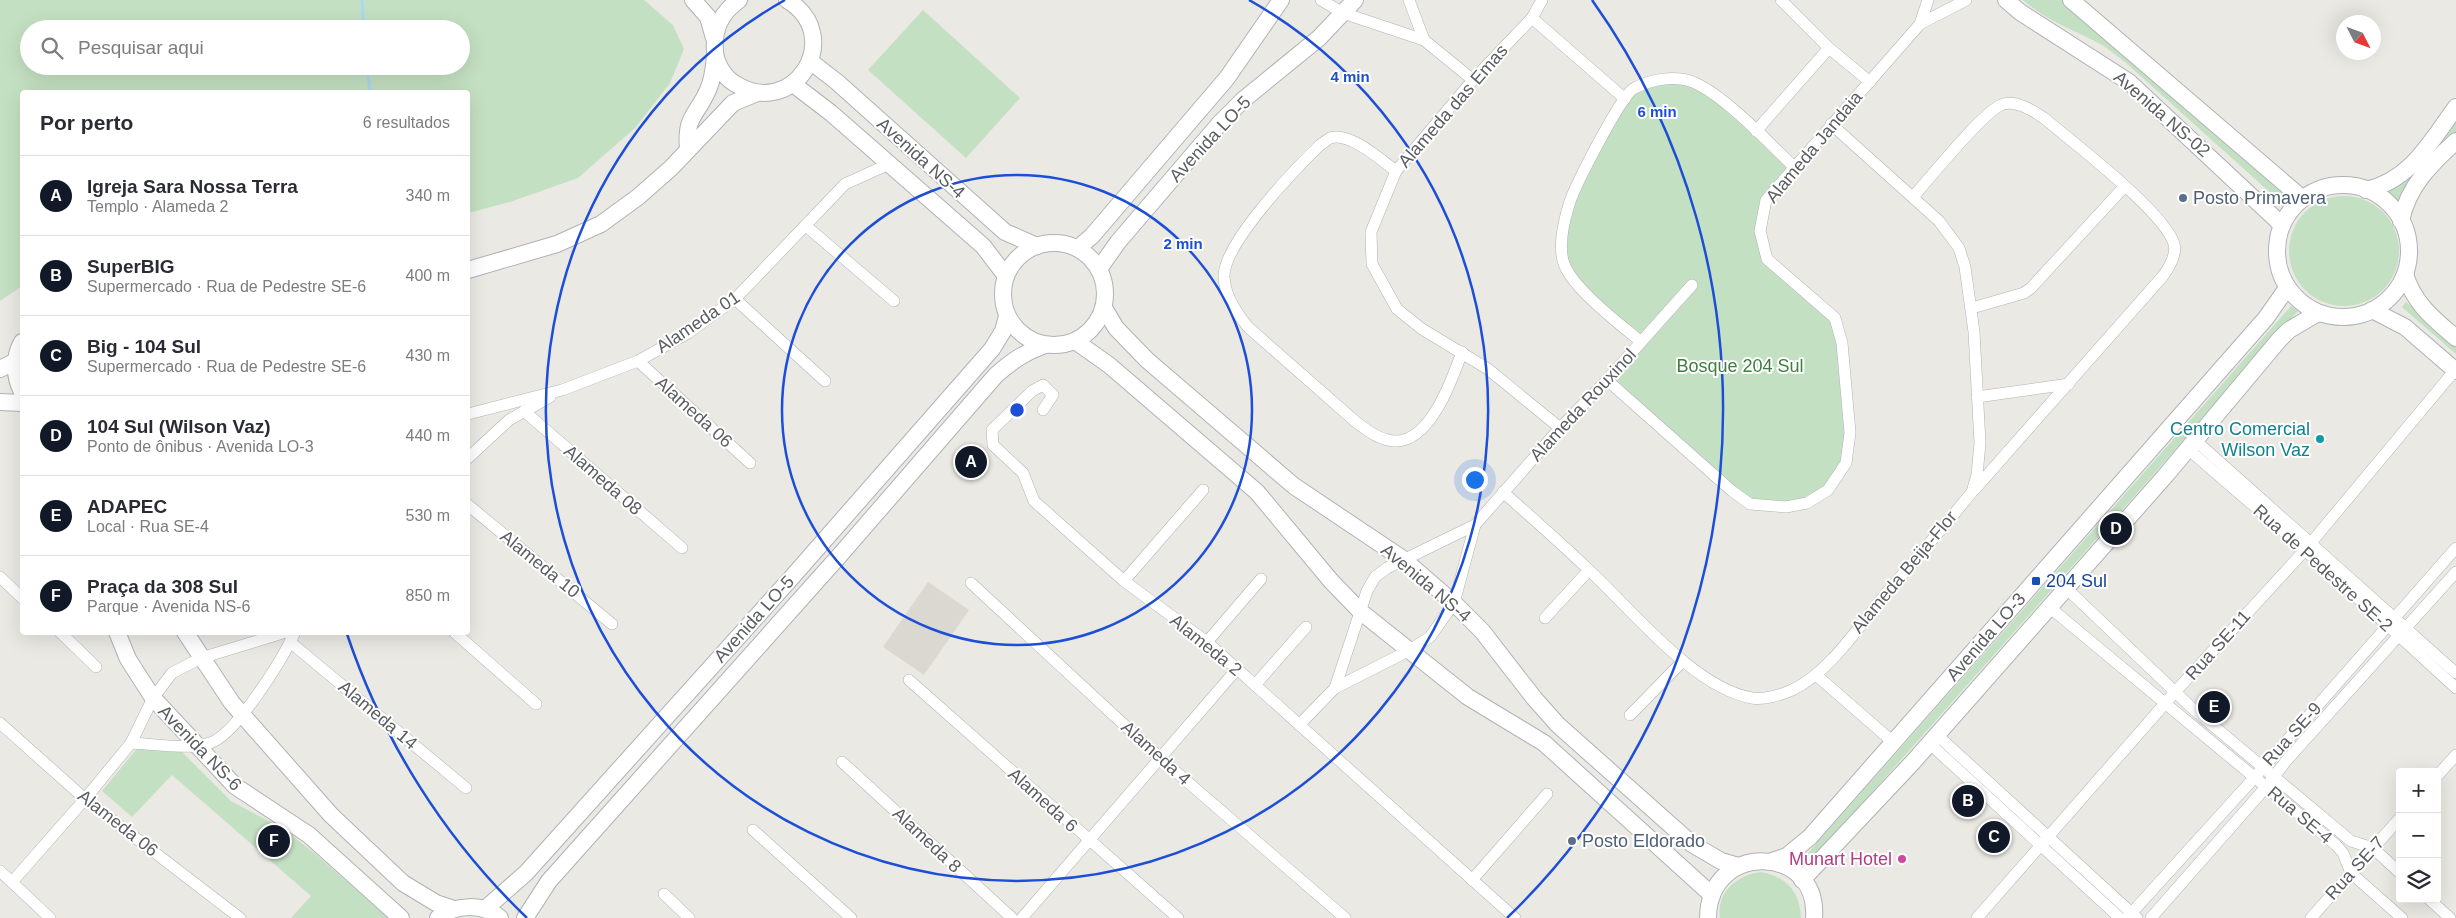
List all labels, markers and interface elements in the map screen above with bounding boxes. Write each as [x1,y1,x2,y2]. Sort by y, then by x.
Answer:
north arrow [2336,15,2381,60]
search box [20,20,470,75]
icon: search [38,34,66,62]
text: Pesquisar aqui [78,37,204,58]
street label: Alameda das Emas [1394,41,1512,171]
street label: Avenida NS-02 [2110,67,2214,161]
text: 4 min [1330,68,1370,85]
street label: Alameda Jandaia [1762,87,1867,207]
street label: Avenida LO-5 [1165,92,1255,186]
text: 6 min [1637,103,1677,120]
text: Por perto [40,111,133,134]
text: 6 resultados [363,114,450,131]
street label: Avenida NS-4 [873,114,969,202]
text: Igreja Sara Nossa Terra [87,176,298,197]
text: A [50,187,62,204]
text: 340 m [406,187,450,204]
place label: Posto Primavera [2193,188,2327,208]
marker: Posto Primavera [2177,192,2189,204]
text: Templo · Alameda 2 [87,198,228,215]
text: 2 min [1163,235,1203,252]
text: SuperBIG [87,256,175,277]
text: B [50,267,62,284]
text: 400 m [406,267,450,284]
text: Supermercado · Rua de Pedestre SE-6 [87,278,366,295]
street label: Alameda 01 [653,287,743,357]
text: Big - 104 Sul [87,336,201,357]
street label: Alameda Rouxinol [1526,345,1640,465]
text: C [50,347,62,364]
text: 430 m [406,347,450,364]
park label: Bosque 204 Sul [1676,356,1804,376]
text: Supermercado · Rua de Pedestre SE-6 [87,358,366,375]
street label: Alameda 06 [652,372,736,452]
centre of rings [1008,401,1026,419]
text: 104 Sul (Wilson Vaz) [87,416,271,437]
place label: Centro Comercial Wilson Vaz [2170,419,2310,460]
text: D [50,427,62,444]
text: 440 m [406,427,450,444]
marker: Centro Comercial Wilson Vaz [2314,433,2326,445]
text: Ponto de ônibus · Avenida LO-3 [87,438,314,455]
street label: Alameda 08 [560,441,646,519]
pin: A [955,443,987,481]
your location [1462,467,1488,493]
text: ADAPEC [87,496,167,517]
street label: Rua de Pedestre SE-2 [2249,500,2397,636]
text: E [51,507,61,524]
text: 530 m [406,507,450,524]
street label: Alameda Beija-Flor [1847,507,1961,637]
pin: D [2100,510,2132,548]
text: Local · Rua SE-4 [87,518,209,535]
street label: Alameda 10 [496,526,584,602]
street label: Avenida NS-4 [1377,540,1475,626]
place label: 204 Sul [2046,571,2107,591]
street label: Avenida LO-5 [710,572,798,666]
marker: 204 Sul [2030,575,2042,587]
text: Praça da 308 Sul [87,576,238,597]
text: F [51,587,61,604]
text: 850 m [406,587,450,604]
street label: Avenida LO-3 [1942,589,2030,685]
text: Parque · Avenida NS-6 [87,598,250,615]
street label: Rua SE-11 [2182,606,2254,684]
street label: Alameda 2 [1166,610,1246,680]
street label: Alameda 14 [335,676,421,754]
pin: E [2198,688,2230,726]
street label: Rua SE-9 [2258,698,2326,770]
street label: Avenida NS-6 [154,701,246,795]
street label: Alameda 4 [1117,717,1195,789]
street label: Alameda 6 [1004,764,1082,836]
map controls [2396,768,2441,903]
button: + [2396,768,2441,813]
pin: B [1952,782,1984,820]
street label: Rua SE-4 [2264,782,2336,848]
street label: Alameda 06 [74,786,162,860]
street label: Alameda 8 [889,803,965,877]
button: − [2396,813,2441,858]
pin: C [1978,818,2010,856]
pin: F [258,822,290,860]
place label: Posto Eldorado [1582,831,1705,851]
street label: Rua SE-7 [2321,832,2389,904]
marker: Posto Eldorado [1566,835,1578,847]
place label: Munart Hotel [1789,849,1892,869]
marker: Munart Hotel [1896,853,1908,865]
button: layers [2396,858,2441,903]

